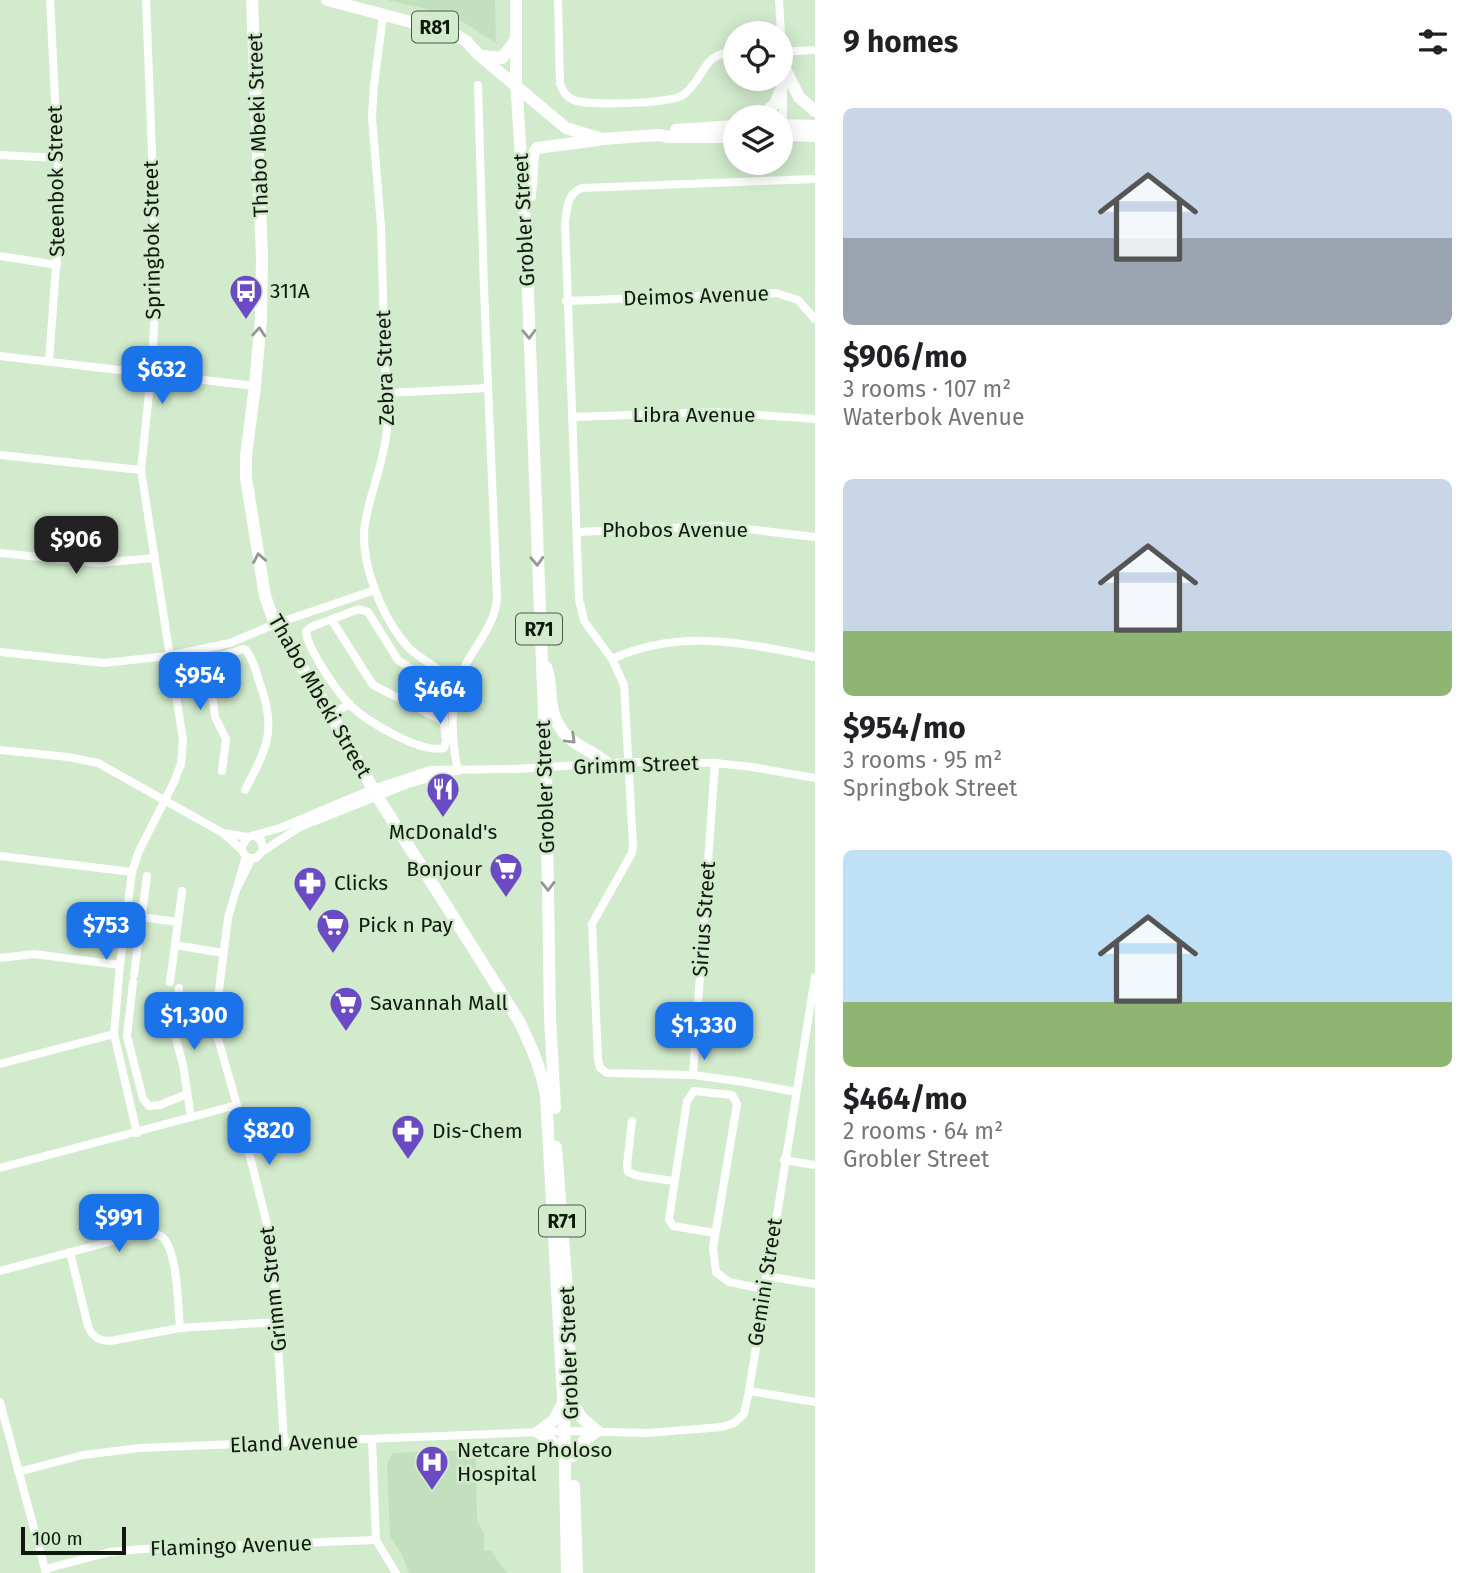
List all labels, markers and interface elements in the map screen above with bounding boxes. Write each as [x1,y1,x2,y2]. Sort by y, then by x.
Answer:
road number: R81 [412,12,458,42]
map controls [723,21,793,175]
button: locate [723,21,793,91]
icon: filters [1414,23,1452,61]
text: 9 homes [843,24,958,60]
street label: Thabo Mbeki Street [242,32,274,218]
street label: Steenbok Street [42,104,70,257]
button: layers [723,105,793,175]
street label: Grobler Street [508,152,540,287]
icon: home [1085,154,1211,280]
street label: Springbok Street [138,160,166,320]
bus stop icon: 311A [227,272,265,321]
place label: 311A [270,278,310,304]
street label: Deimos Avenue [622,280,770,312]
street label: Zebra Street [370,309,400,426]
one-way arrow [252,327,267,338]
one-way arrow [522,329,537,340]
text: $906/mo [843,339,967,375]
pin: $632 [121,346,203,406]
text: $632 [138,355,187,383]
text: 3 rooms · 107 m² [843,375,1011,403]
street label: Libra Avenue [633,402,755,428]
text: Waterbok Avenue [843,403,1025,431]
pin: $906 [35,516,117,576]
street label: Phobos Avenue [602,517,748,543]
text: $906 [50,525,102,553]
icon: home [1085,525,1211,651]
one-way arrow [252,552,267,564]
one-way arrow [530,556,545,567]
street label: Thabo Mbeki Street [263,610,378,783]
road number: R71 [516,614,562,644]
pin: $954 [159,652,241,712]
text: $954 [175,661,225,689]
pin: $464 [399,666,481,726]
text: $464 [414,675,466,703]
text: $954/mo [843,710,966,746]
street label: Grobler Street [530,719,560,854]
one-way arrow [562,730,575,743]
text: 3 rooms · 95 m² [843,746,1002,774]
street label: Grimm Street [573,750,700,780]
restaurant icon: McDonald's [424,770,462,819]
text: Springbok Street [843,774,1017,802]
place label: McDonald's [389,819,497,845]
supermarket icon: Bonjour [487,850,525,899]
place label: Bonjour [406,856,482,882]
street label: Sirius Street [687,860,721,978]
pharmacy icon: Clicks [291,864,329,913]
place label: Clicks [334,870,388,896]
one-way arrow [541,881,556,892]
icon: home [1085,896,1211,1022]
pin: $753 [65,902,147,962]
supermarket icon: Pick n Pay [314,906,352,955]
text: $753 [83,911,129,939]
place label: Pick n Pay [358,912,454,938]
supermarket icon: Savannah Mall [327,984,365,1033]
place label: Savannah Mall [370,990,508,1016]
pin: $1,300 [137,992,251,1052]
text: $1,300 [160,1001,228,1029]
pin: $1,330 [647,1002,761,1062]
text: $1,330 [671,1011,737,1039]
text: $464/mo [843,1081,967,1117]
pin: $820 [228,1108,310,1167]
pharmacy icon: Dis-Chem [389,1112,427,1161]
text: $820 [243,1116,295,1144]
text: 2 rooms · 64 m² [843,1117,1003,1145]
place label: Dis-Chem [432,1118,523,1144]
text: Grobler Street [843,1145,989,1173]
pin: $991 [78,1194,160,1254]
text: $991 [95,1203,143,1231]
road number: R71 [539,1205,585,1236]
street label: Gemini Street [742,1216,788,1348]
street label: Grimm Street [253,1225,293,1353]
street label: Grobler Street [554,1285,584,1420]
street label: Eland Avenue [229,1428,359,1458]
place label: Netcare Pholoso Hospital [457,1437,613,1487]
hospital icon: Netcare Pholoso Hospital [413,1443,451,1492]
scale bar [21,1524,126,1556]
text: 100 m [32,1527,83,1550]
street label: Flamingo Avenue [150,1530,312,1562]

